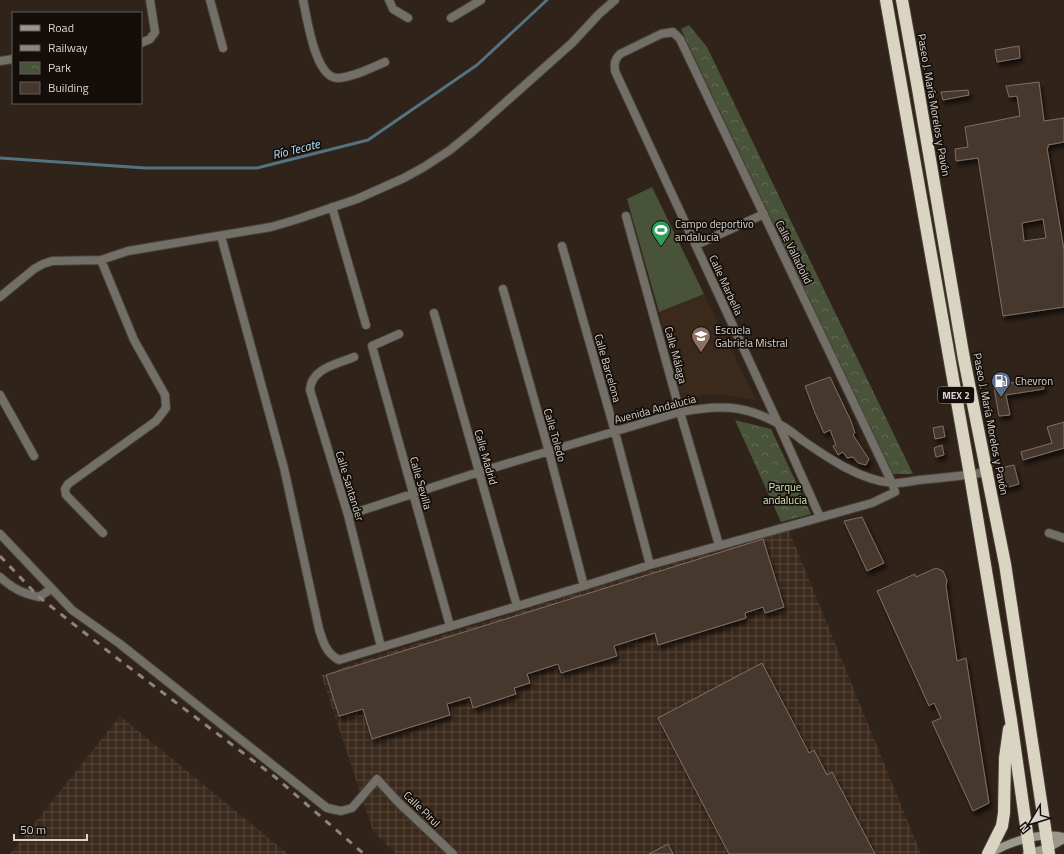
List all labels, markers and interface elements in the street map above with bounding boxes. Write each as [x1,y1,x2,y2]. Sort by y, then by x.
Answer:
legend [12,12,142,104]
text: Road [48,18,74,37]
street label: Paseo J. María Morelos y Pavón [914,32,954,178]
text: Railway [48,38,88,57]
text: Park [48,58,71,77]
text: Building [48,78,89,97]
water label: Río Tecate [270,134,323,164]
place label: Campo deportivo andalucia [675,216,754,245]
street label: Calle Valladolid [772,217,816,287]
sports icon: Campo deportivo andalucia [650,219,672,247]
street label: Calle Marbella [705,252,747,318]
place label: Escuela Gabriela Mistral [715,322,788,351]
street label: Calle Málaga [661,325,691,386]
school or university icon: Escuela Gabriela Mistral [690,325,712,353]
street label: Calle Barcelona [591,332,626,405]
street label: Paseo J. María Morelos y Pavón [969,352,1013,497]
fuel station icon: Chevron [990,370,1012,398]
place label: Chevron [1015,373,1053,389]
road number: MEX 2 [938,387,974,403]
street label: Avenida Andalucia [612,390,698,428]
street label: Calle Toledo [540,406,570,464]
street label: Calle Madrid [470,427,502,487]
street label: Calle Santander [332,449,368,523]
street label: Calle Sevilla [406,455,436,512]
park label: Parque andalucia [763,479,807,508]
street label: Calle Pirul [400,787,444,831]
north arrow [1012,802,1052,842]
scale bar [14,816,87,842]
text: 50 m [20,820,46,839]
text: N [1015,820,1033,836]

